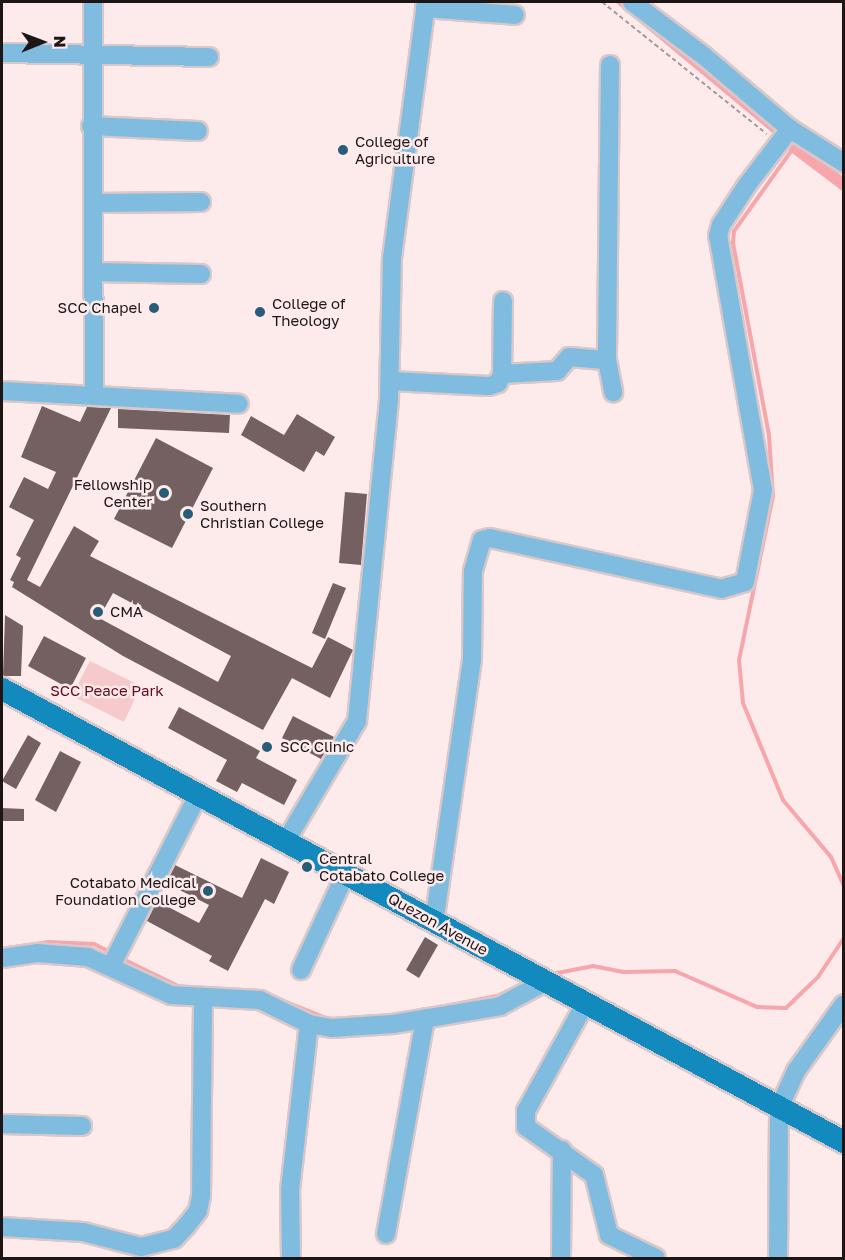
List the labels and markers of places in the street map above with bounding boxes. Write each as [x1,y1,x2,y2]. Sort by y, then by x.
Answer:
place label: College of Agriculture [355,132,435,167]
marker: College of Agriculture [336,143,350,157]
place label: College of Theology [272,294,345,329]
place label: SCC Chapel [58,299,142,317]
marker: SCC Chapel [147,301,161,315]
marker: College of Theology [253,305,267,319]
place label: Fellowship Center [74,475,152,510]
marker: Fellowship Center [157,486,171,500]
place label: Southern Christian College [200,496,324,531]
marker: Southern Christian College [181,507,195,521]
place label: CMA [110,603,143,621]
marker: CMA [91,605,105,619]
marker: SCC Clinic [258,738,276,756]
place label: SCC Clinic [280,738,354,756]
place label: Central Cotabato College [319,849,444,884]
marker: Central Cotabato College [300,860,314,874]
place label: Cotabato Medical Foundation College [55,873,196,908]
marker: Cotabato Medical Foundation College [201,884,215,898]

